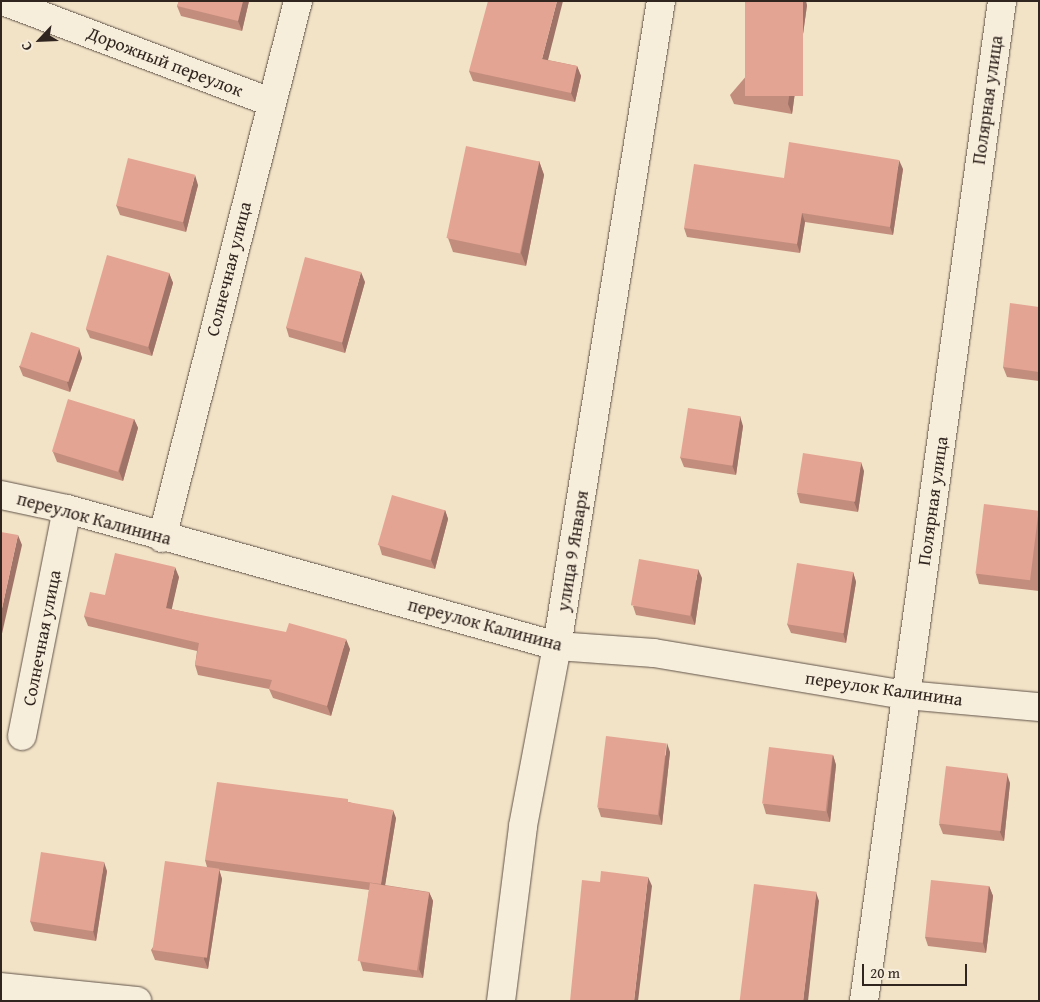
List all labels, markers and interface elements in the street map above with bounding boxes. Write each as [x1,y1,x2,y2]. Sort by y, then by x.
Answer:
north arrow [15,15,65,65]
street label: Дорожный переулок [84,22,246,102]
street label: Полярная улица [968,34,1008,166]
text: С [16,39,37,54]
street label: Солнечная улица [202,199,256,339]
street label: Полярная улица [913,435,953,567]
street label: переулок Калинина [15,488,173,550]
street label: улица 9 Января [553,489,593,613]
street label: Солнечная улица [18,568,66,708]
street label: переулок Калинина [406,594,564,656]
street label: переулок Калинина [804,667,964,711]
scale bar [865,954,970,986]
text: 20 m [870,962,900,983]

